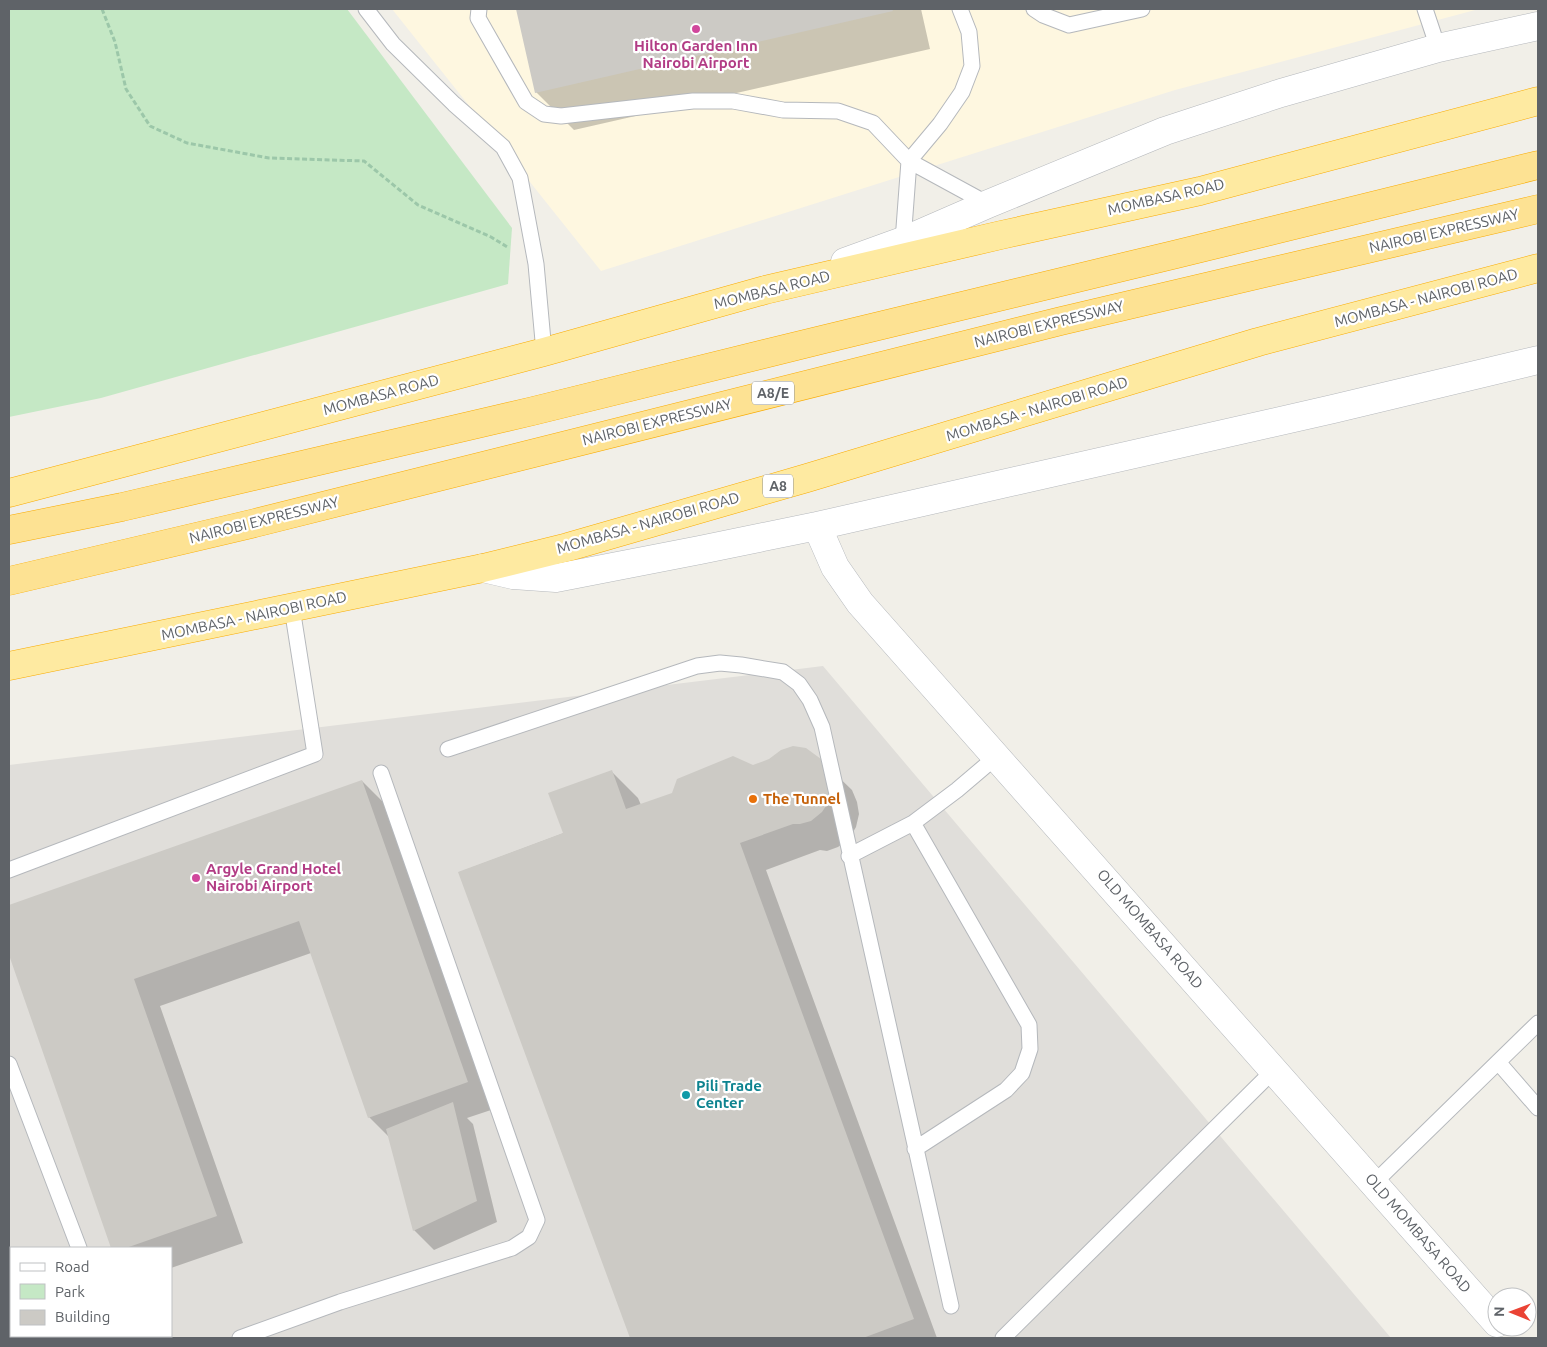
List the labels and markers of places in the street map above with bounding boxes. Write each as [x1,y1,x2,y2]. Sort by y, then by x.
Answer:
marker: Hilton Garden Inn Nairobi Airport [690,23,702,35]
place label: Hilton Garden Inn Nairobi Airport [634,37,758,71]
place label: The Tunnel [763,790,841,807]
marker: The Tunnel [747,793,759,805]
place label: Argyle Grand Hotel Nairobi Airport [206,860,342,894]
marker: Argyle Grand Hotel Nairobi Airport [190,872,202,884]
place label: Pili Trade Center [696,1077,762,1111]
marker: Pili Trade Center [680,1089,692,1101]

